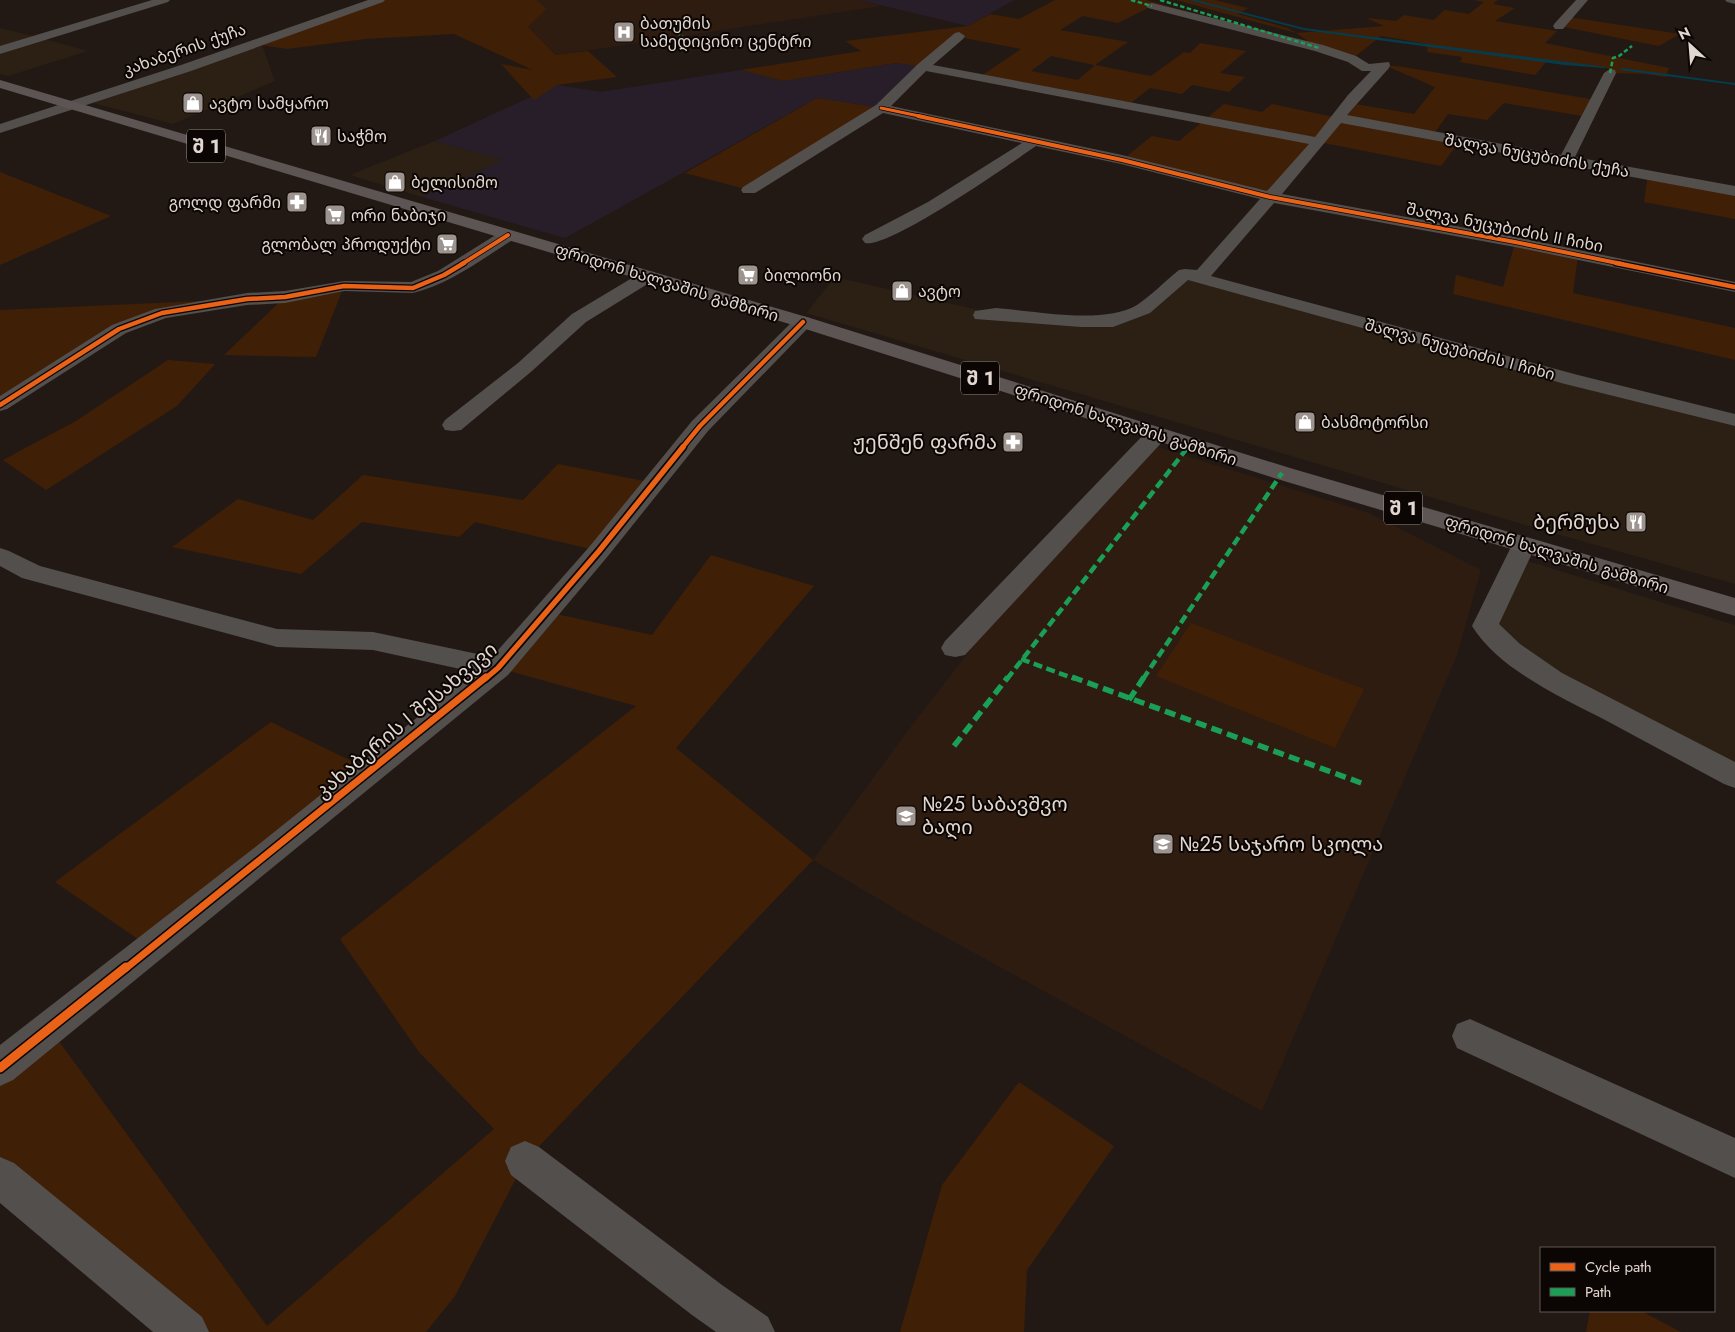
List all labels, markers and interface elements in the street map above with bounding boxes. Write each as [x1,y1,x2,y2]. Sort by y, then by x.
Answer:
place label: ბათუმის სამედიცინო ცენტრი [640,12,811,53]
street label: კახაბერის ქუჩა [119,18,249,81]
hospital icon: ბათუმის სამედიცინო ცენტრი [612,20,636,44]
north arrow [1665,20,1715,70]
text: N [1675,22,1694,45]
shop icon: ავტო სამყარო [181,91,205,115]
place label: ავტო სამყარო [209,92,329,115]
restaurant icon: საჭმო [309,124,333,148]
place label: საჭმო [337,125,387,148]
street label: შალვა ნუცუბიძის ქუჩა [1443,128,1631,183]
road number: შ 1 [187,130,225,162]
shop icon: ბელისიმო [383,170,407,194]
place label: ბელისიმო [411,171,498,194]
pharmacy icon: გოლდ ფარმი [285,190,309,214]
place label: გოლდ ფარმი [169,191,281,214]
street label: შალვა ნუცუბიძის II ჩიხი [1404,197,1605,258]
supermarket icon: ორი ნაბიჯი [323,203,347,227]
place label: ორი ნაბიჯი [351,204,446,227]
supermarket icon: გლობალ პროდუქტი [435,232,459,256]
place label: გლობალ პროდუქტი [262,233,431,256]
street label: ფრიდონ ხალვაშის გამზირი [552,237,782,328]
supermarket icon: ბილიონი [736,263,760,287]
place label: ბილიონი [764,264,841,287]
shop icon: ავტო [890,279,914,303]
place label: ავტო [918,280,961,303]
street label: შალვა ნუცუბიძის I ჩიხი [1362,313,1558,386]
road number: შ 1 [961,362,999,394]
street label: ფრიდონ ხალვაშის გამზირი [1012,378,1240,471]
shop icon: ბასმოტორსი [1293,410,1317,434]
place label: ბასმოტორსი [1321,411,1429,434]
place label: ჟენშენ ფარმა [853,428,997,457]
pharmacy icon: ჟენშენ ფარმა [1001,430,1025,454]
road number: შ 1 [1384,492,1422,524]
place label: ბერმუხა [1533,508,1620,537]
street label: ფრიდონ ხალვაშის გამზირი [1442,509,1672,600]
restaurant icon: ბერმუხა [1624,510,1648,534]
street label: კახაბერის I შესახვევი [309,635,504,805]
place label: №25 საბავშვო ბაღი [922,790,1067,842]
school or university icon: №25 საბავშვო ბაღი [894,804,918,828]
place label: №25 საჯარო სკოლა [1179,830,1383,859]
school or university icon: №25 საჯარო სკოლა [1151,832,1175,856]
legend [1540,1247,1715,1312]
text: Cycle path [1585,1256,1652,1278]
text: Path [1585,1281,1611,1303]

